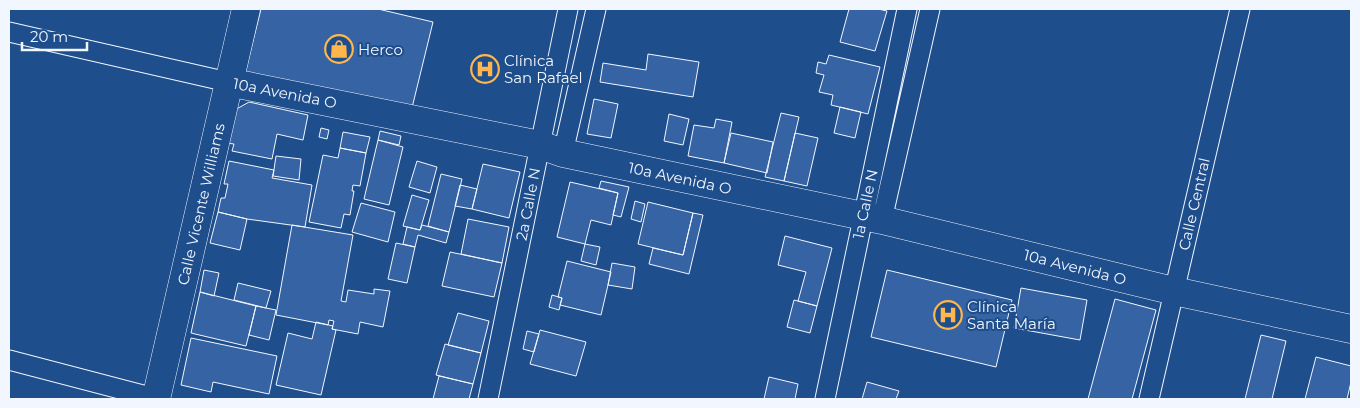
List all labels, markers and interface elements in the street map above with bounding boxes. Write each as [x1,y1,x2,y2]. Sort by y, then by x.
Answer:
scale bar [22,20,88,52]
text: 20 m [30,27,68,46]
shop icon: Herco [324,34,354,64]
place label: Herco [358,40,403,59]
place label: Clínica San Rafael [504,51,583,87]
hospital icon: Clínica San Rafael [470,54,500,84]
street label: 10a Avenida O [232,74,338,112]
street label: Calle Vicente Williams [173,121,229,287]
street label: Calle Central [1174,156,1214,252]
street label: 10a Avenida O [627,158,733,198]
street label: 2a Calle N [512,166,544,242]
street label: 1a Calle N [848,167,882,241]
street label: 10a Avenida O [1022,245,1128,289]
place label: Clínica Santa María [967,297,1056,333]
hospital icon: Clínica Santa María [933,300,963,330]

